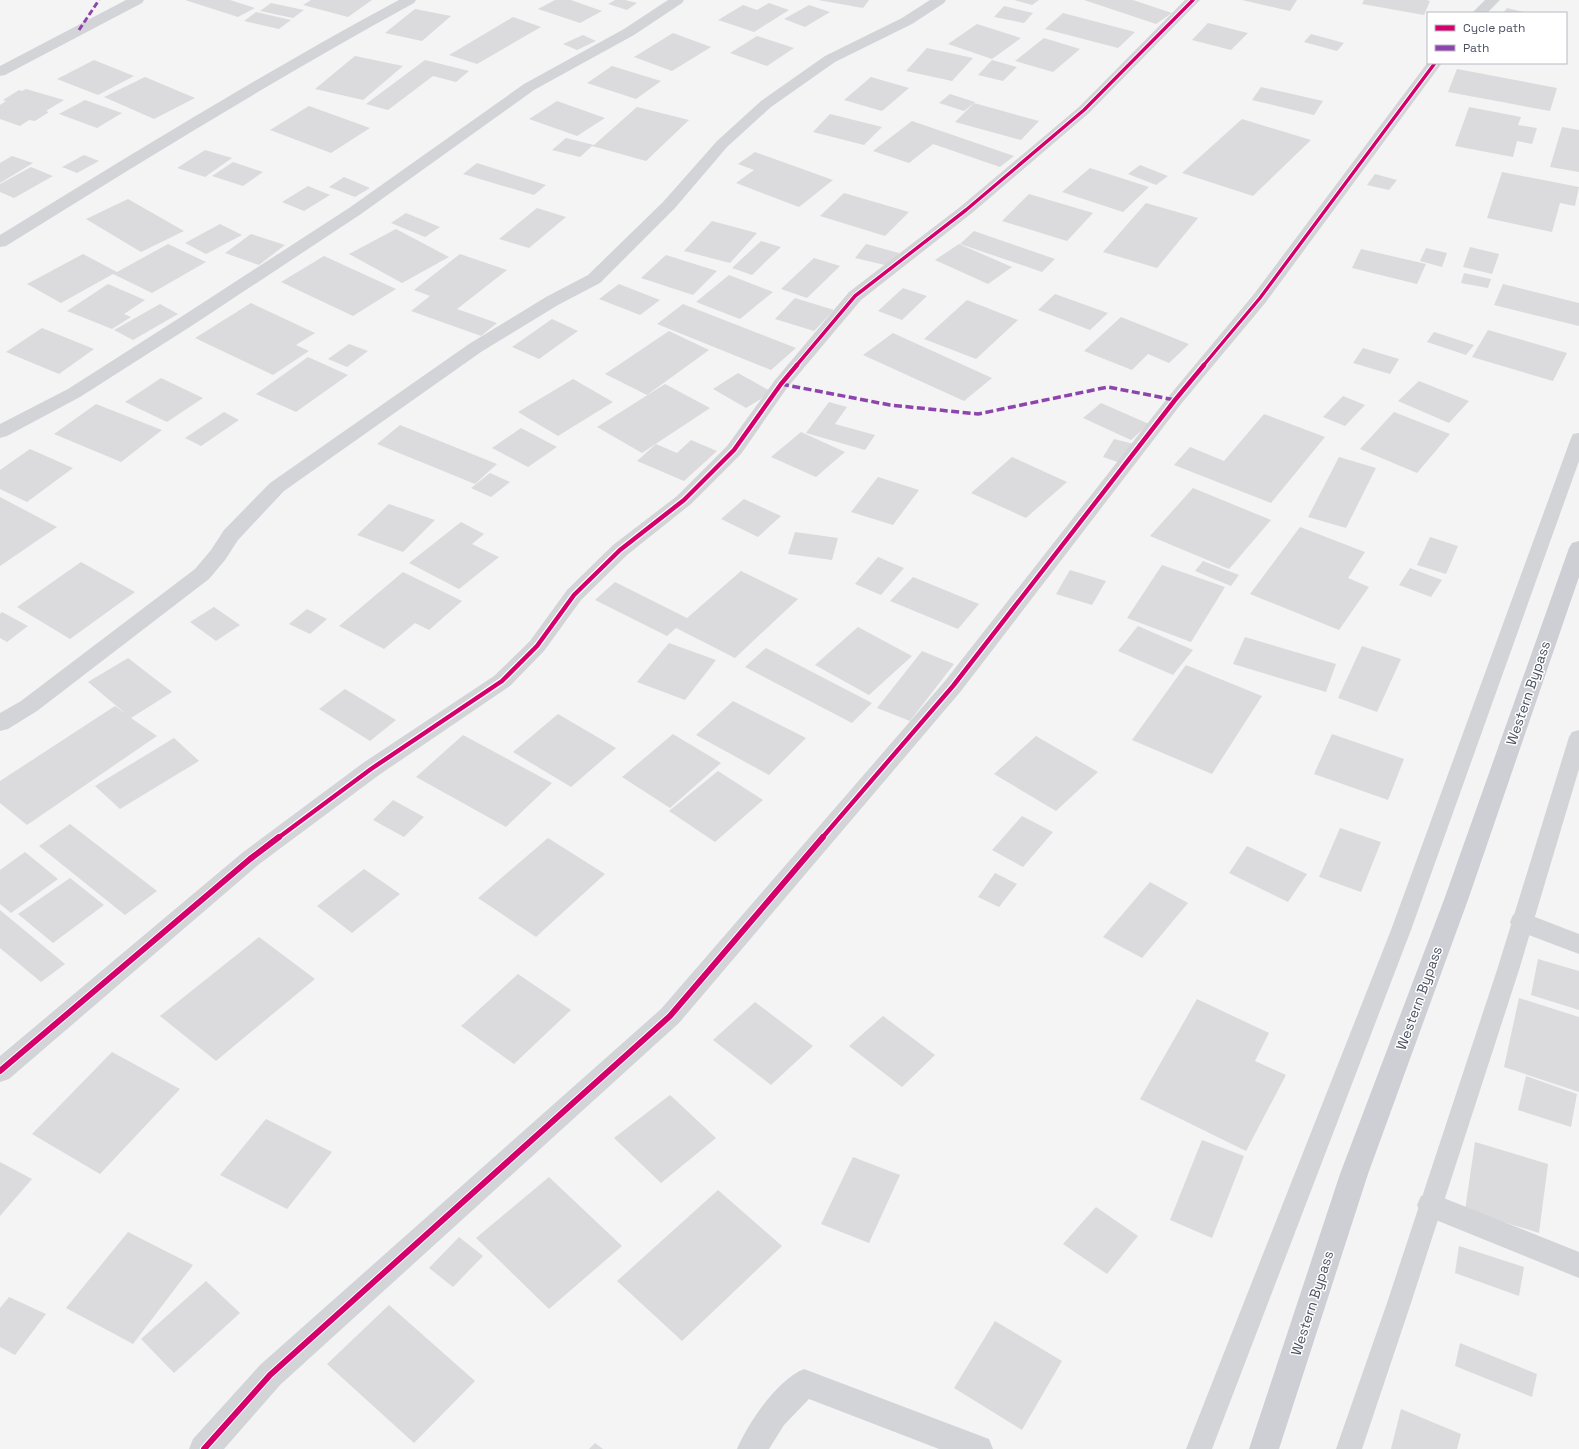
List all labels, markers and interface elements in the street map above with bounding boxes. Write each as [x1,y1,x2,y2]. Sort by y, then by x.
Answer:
legend [1427,12,1567,64]
text: Cycle path [1463,20,1525,36]
text: Path [1463,40,1489,56]
street label: Western Bypass [1502,638,1554,748]
street label: Western Bypass [1392,944,1446,1052]
street label: Western Bypass [1287,1248,1337,1358]

